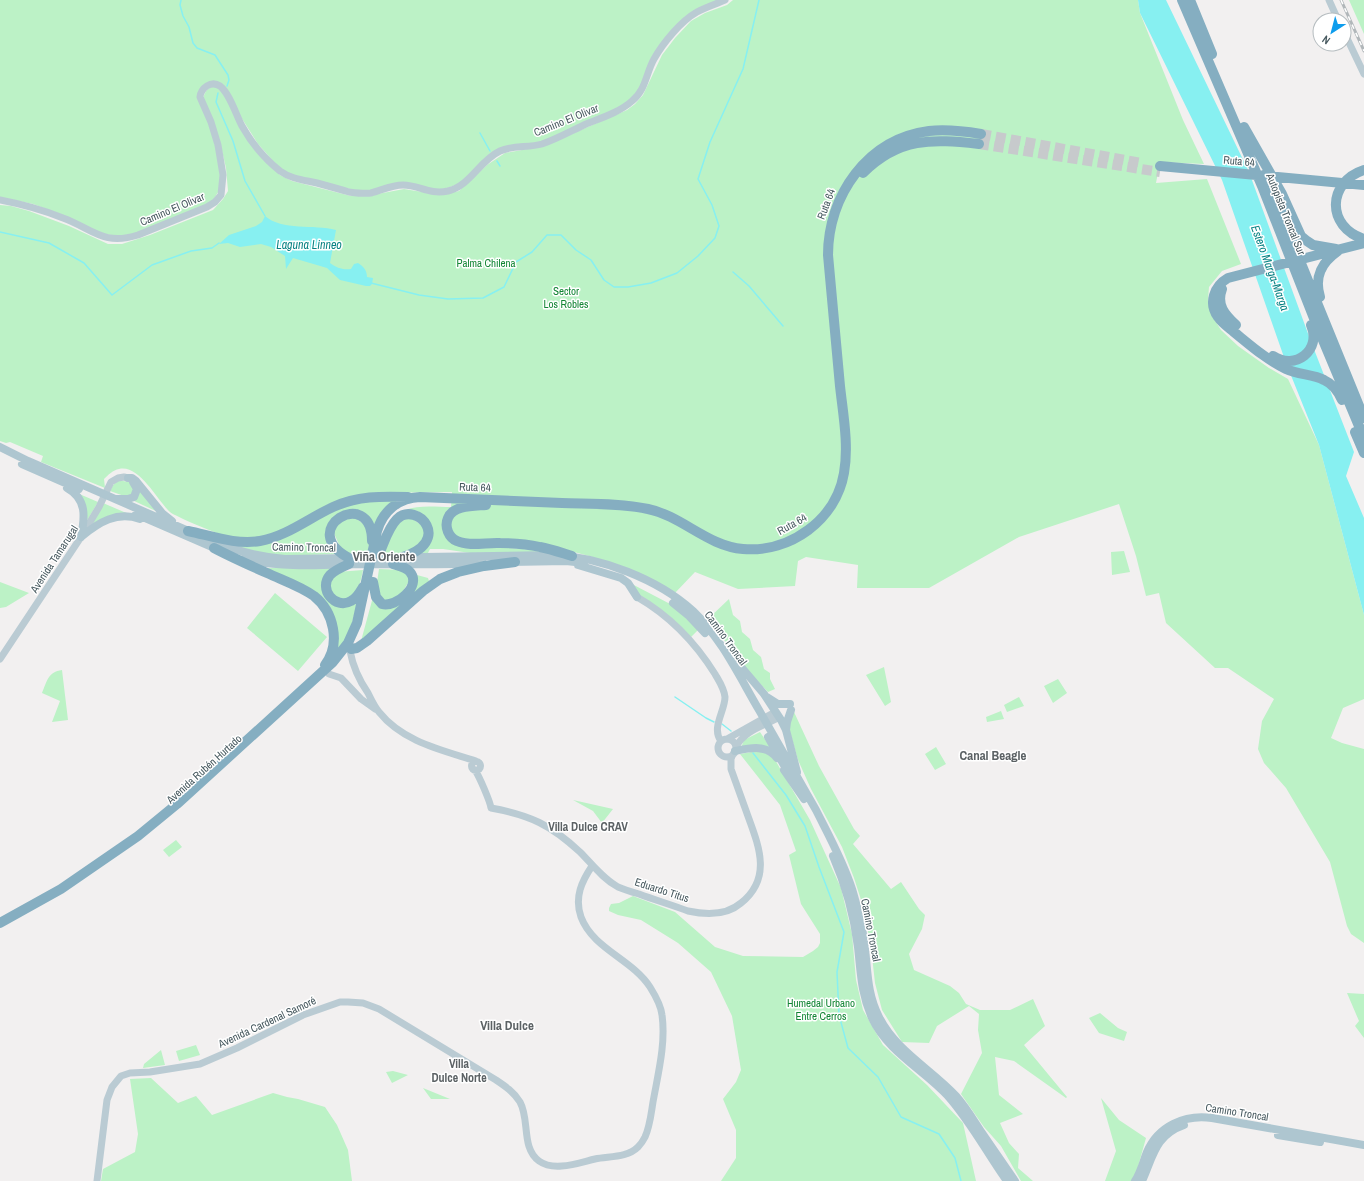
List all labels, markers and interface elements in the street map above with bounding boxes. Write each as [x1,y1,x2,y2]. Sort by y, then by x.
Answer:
north arrow [1312,12,1352,52]
text: N [1319,33,1333,48]
street label: Camino El Olivar [532,101,600,139]
street label: Ruta 64 [1223,153,1255,169]
street label: Autopista Troncal Sur [1263,170,1309,257]
street label: Ruta 64 [814,187,838,221]
street label: Camino El Olivar [138,189,206,229]
water label: Estero Marga-Marga [1247,223,1293,314]
water label: Laguna Linneo [276,237,342,253]
park label: Palma Chilena [456,256,516,270]
park label: Sector Los Robles [543,284,589,311]
street label: Ruta 64 [459,479,491,495]
street label: Ruta 64 [775,510,809,538]
street label: Avenida Tamarugal [26,523,81,596]
street label: Camino Troncal [272,539,336,555]
district label: Viña Oriente [353,548,415,565]
street label: Camino Troncal [702,608,750,668]
street label: Avenida Rubén Hurtado [163,731,245,807]
district label: Canal Beagle [960,747,1027,764]
district label: Villa Dulce CRAV [548,819,628,835]
street label: Eduardo Titus [633,875,691,906]
street label: Camino Troncal [858,897,884,963]
street label: Avenida Cardenal Samoré [215,993,318,1051]
park label: Humedal Urbano Entre Cerros [787,996,855,1023]
district label: Villa Dulce [480,1017,534,1034]
district label: Villa Dulce Norte [431,1056,487,1086]
street label: Camino Troncal [1204,1100,1270,1124]

